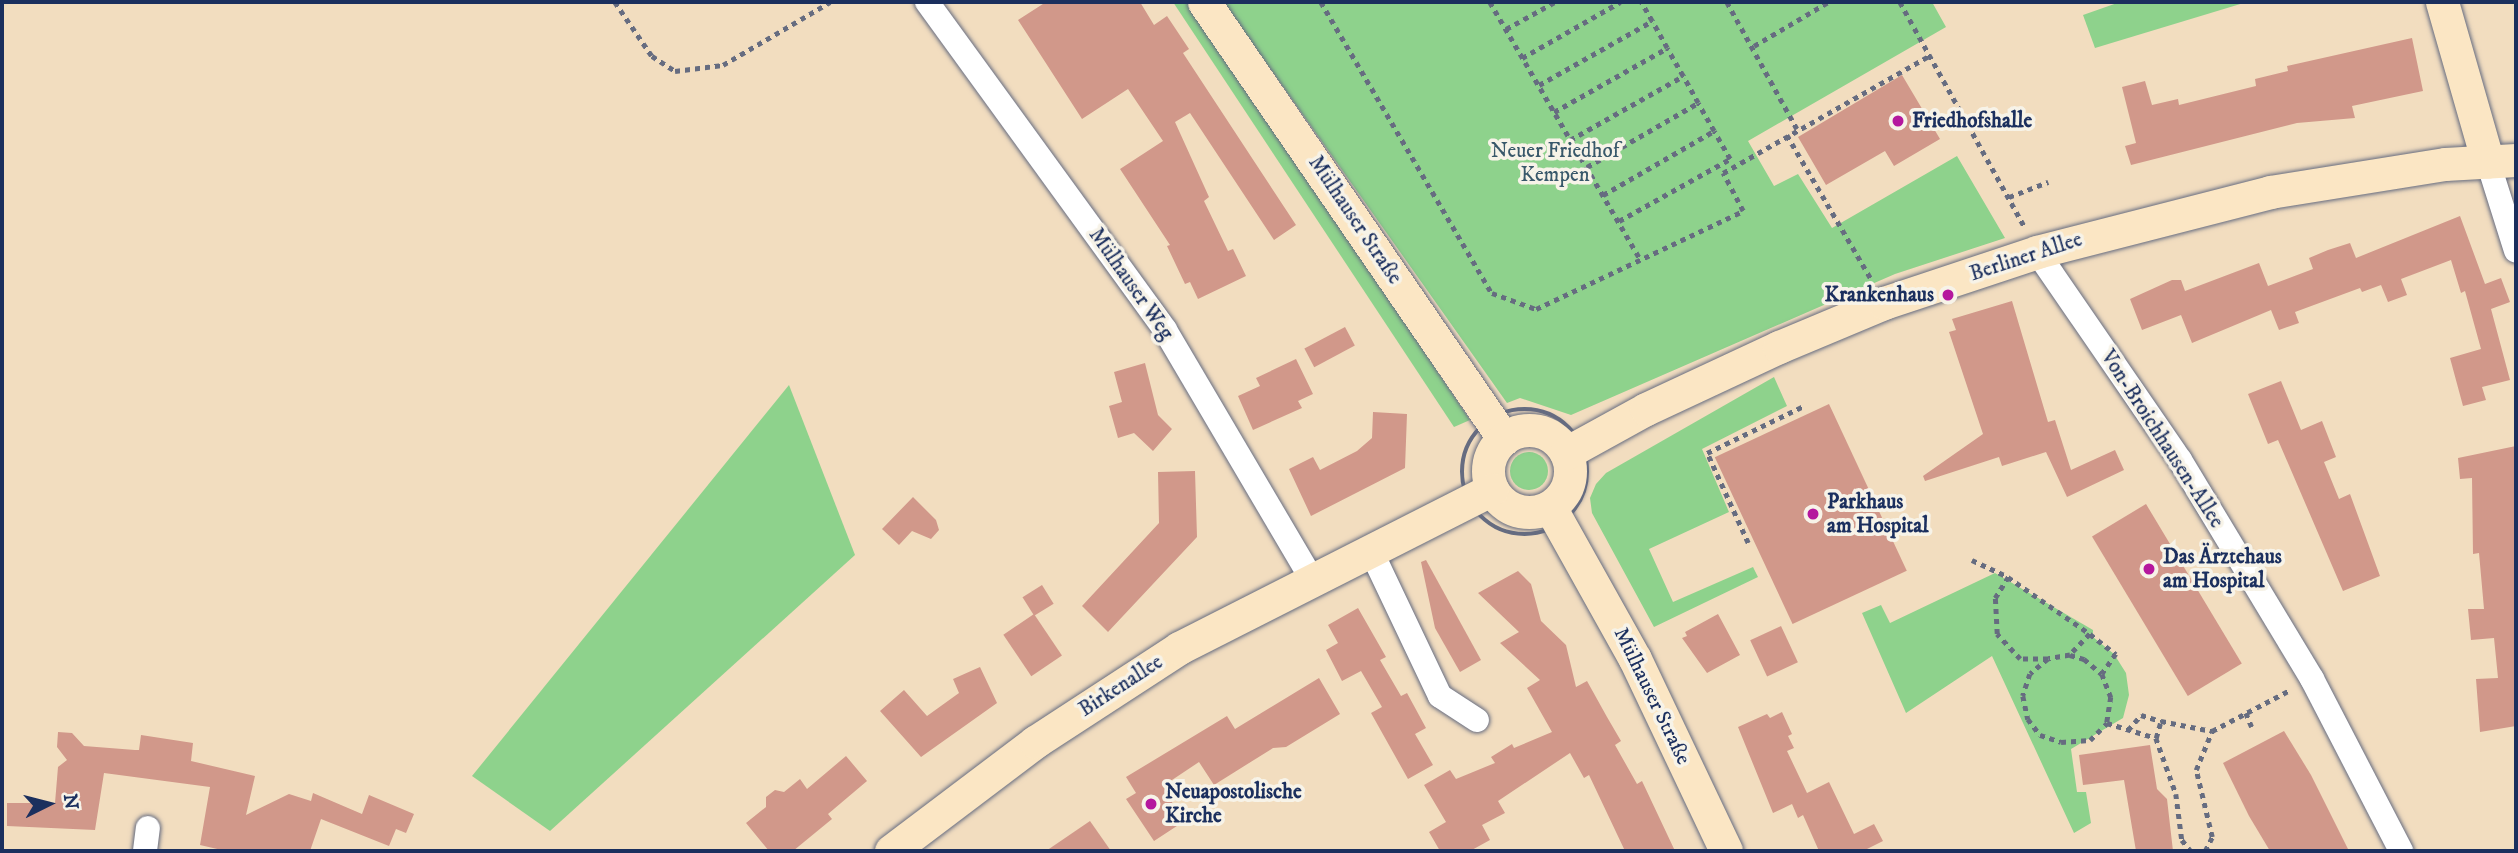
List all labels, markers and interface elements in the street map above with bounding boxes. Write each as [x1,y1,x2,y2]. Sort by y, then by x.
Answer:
place label: Friedhofshalle [1912,108,2032,134]
marker: Friedhofshalle [1890,113,1906,129]
park label: Neuer Friedhof Kempen [1491,138,1619,188]
street label: Mülhauser Straße [1303,151,1407,289]
street label: Mülhauser Weg [1083,223,1179,345]
street label: Berliner Allee [1967,227,2085,287]
place label: Krankenhaus [1825,282,1934,308]
marker: Krankenhaus [1940,287,1956,303]
street label: Von-Broichhausen-Allee [2095,345,2229,533]
place label: Parkhaus am Hospital [1827,489,1929,539]
marker: Parkhaus am Hospital [1805,506,1821,522]
place label: Das Ärztehaus am Hospital [2163,544,2282,594]
marker: Das Ärztehaus am Hospital [2141,561,2157,577]
street label: Mülhauser Straße [1608,623,1696,769]
street label: Birkenallee [1074,650,1168,722]
north arrow [14,769,84,839]
place label: Neuapostolische Kirche [1165,779,1302,829]
text: N [58,793,83,811]
marker: Neuapostolische Kirche [1143,796,1159,812]

